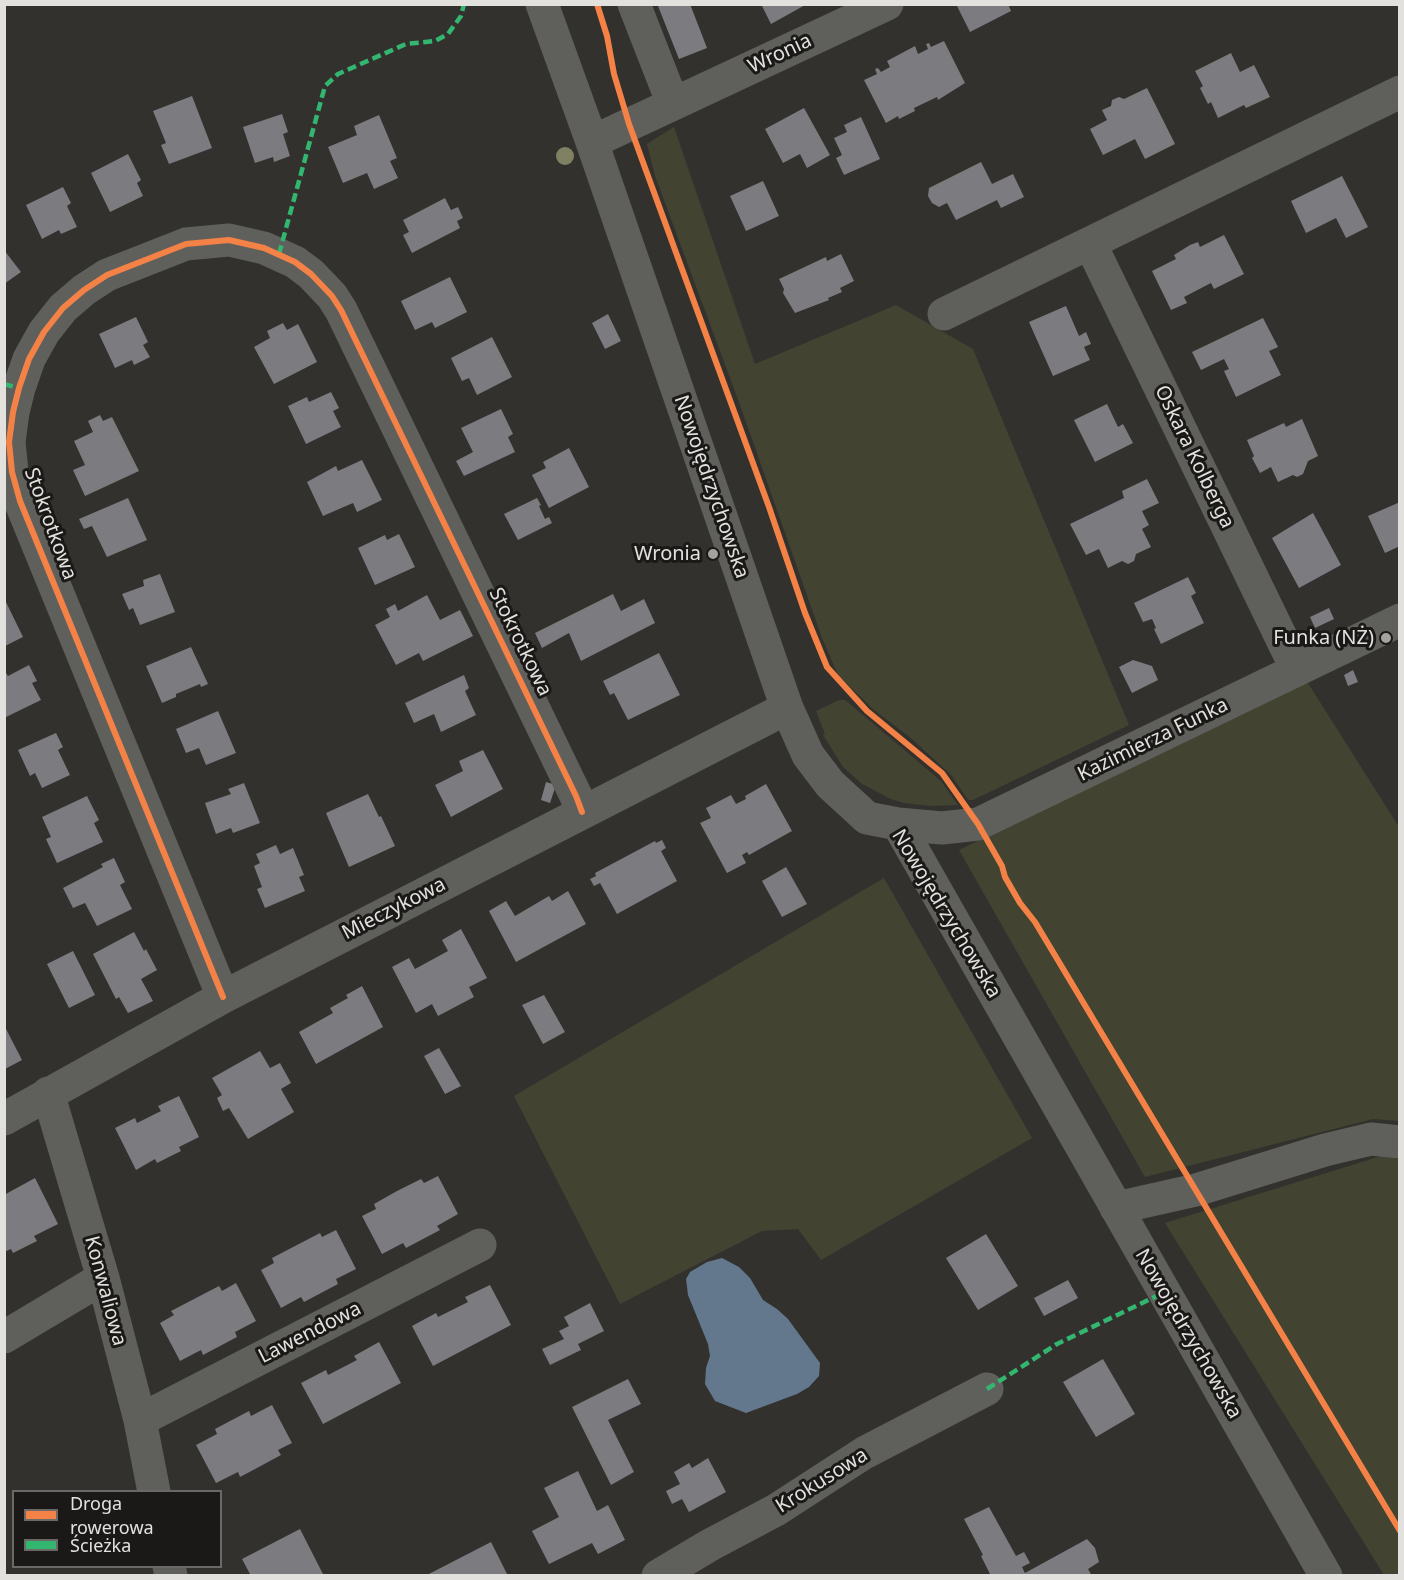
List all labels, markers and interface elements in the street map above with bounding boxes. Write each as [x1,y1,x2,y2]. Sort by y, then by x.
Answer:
street label: Wronia [745,29,815,79]
street label: Oskara Kolberga [1149,382,1239,532]
street label: Nowojędrzychowska [668,392,754,582]
street label: Stokrotkowa [19,465,81,583]
place label: Wronia [634,542,701,566]
marker: Wronia [706,547,720,561]
street label: Stokrotkowa [483,584,557,700]
place label: Funka (NŻ) [1273,626,1374,650]
marker: Funka (NŻ) [1379,631,1393,645]
street label: Kazimierza Funka [1074,693,1232,787]
street label: Nowojędrzychowska [886,825,1006,1003]
street label: Mieczykowa [338,873,450,945]
street label: Konwaliowa [79,1233,131,1349]
street label: Nowojędrzychowska [1130,1245,1246,1423]
street label: Lawendowa [255,1297,365,1369]
street label: Krokusowa [772,1443,872,1519]
legend [12,1490,222,1568]
text: Droga rowerowa [70,1491,154,1539]
text: Ścieżka [70,1533,131,1557]

